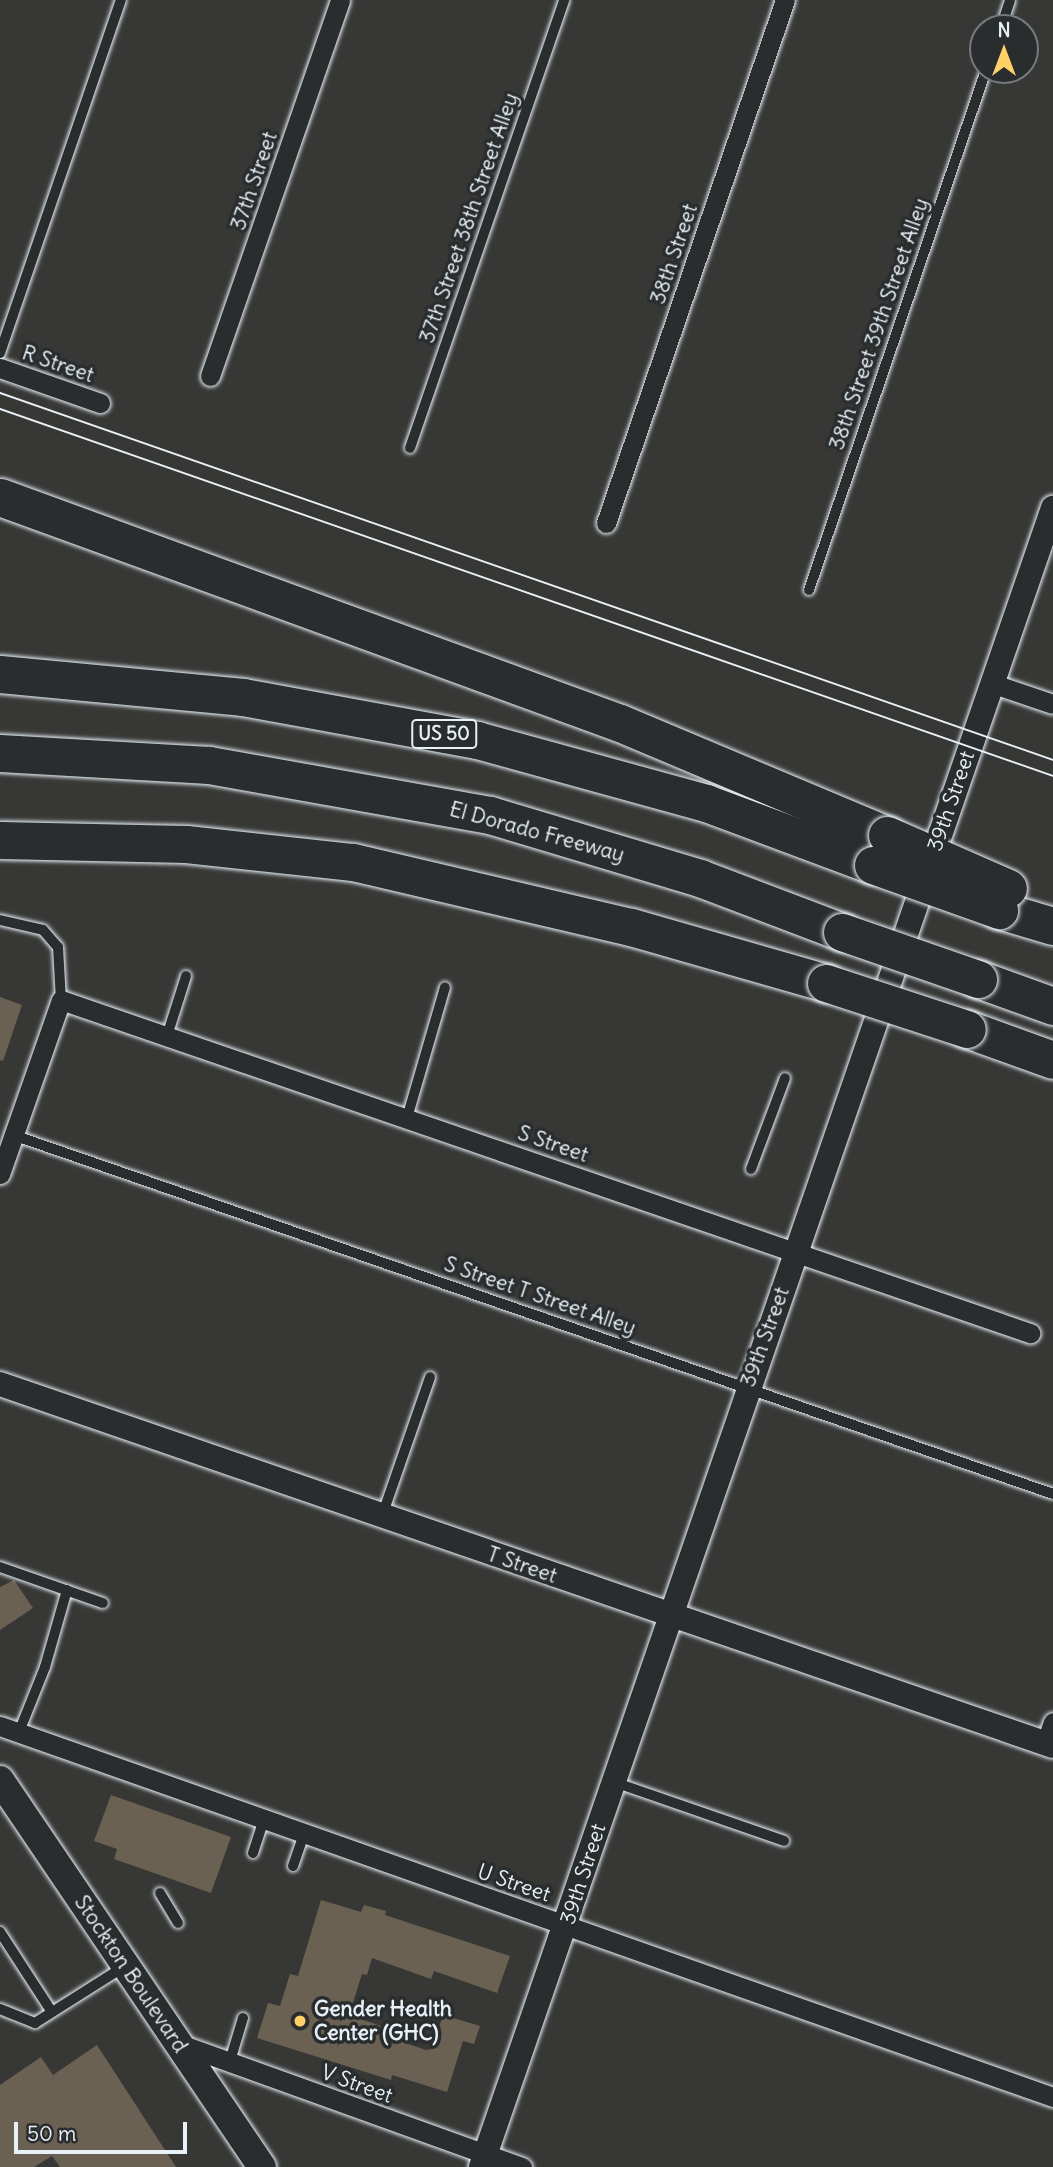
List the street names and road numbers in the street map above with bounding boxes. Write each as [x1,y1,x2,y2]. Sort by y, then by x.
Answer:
street label: 37th Street 38th Street Alley [414,90,524,346]
street label: 37th Street [225,128,283,234]
street label: 38th Street 39th Street Alley [824,195,934,453]
street label: 38th Street [645,201,703,307]
street label: R Street [19,340,97,388]
road number: US 50 [411,719,477,750]
street label: 39th Street [922,748,980,854]
street label: El Dorado Freeway [447,797,627,867]
street label: S Street [515,1120,591,1168]
street label: S Street T Street Alley [441,1251,639,1341]
street label: 39th Street [735,1284,795,1390]
street label: T Street [484,1541,560,1589]
street label: 39th Street [555,1821,611,1927]
street label: U Street [474,1859,554,1907]
street label: Stockton Boulevard [69,1891,193,2057]
street label: V Street [318,2059,396,2109]

